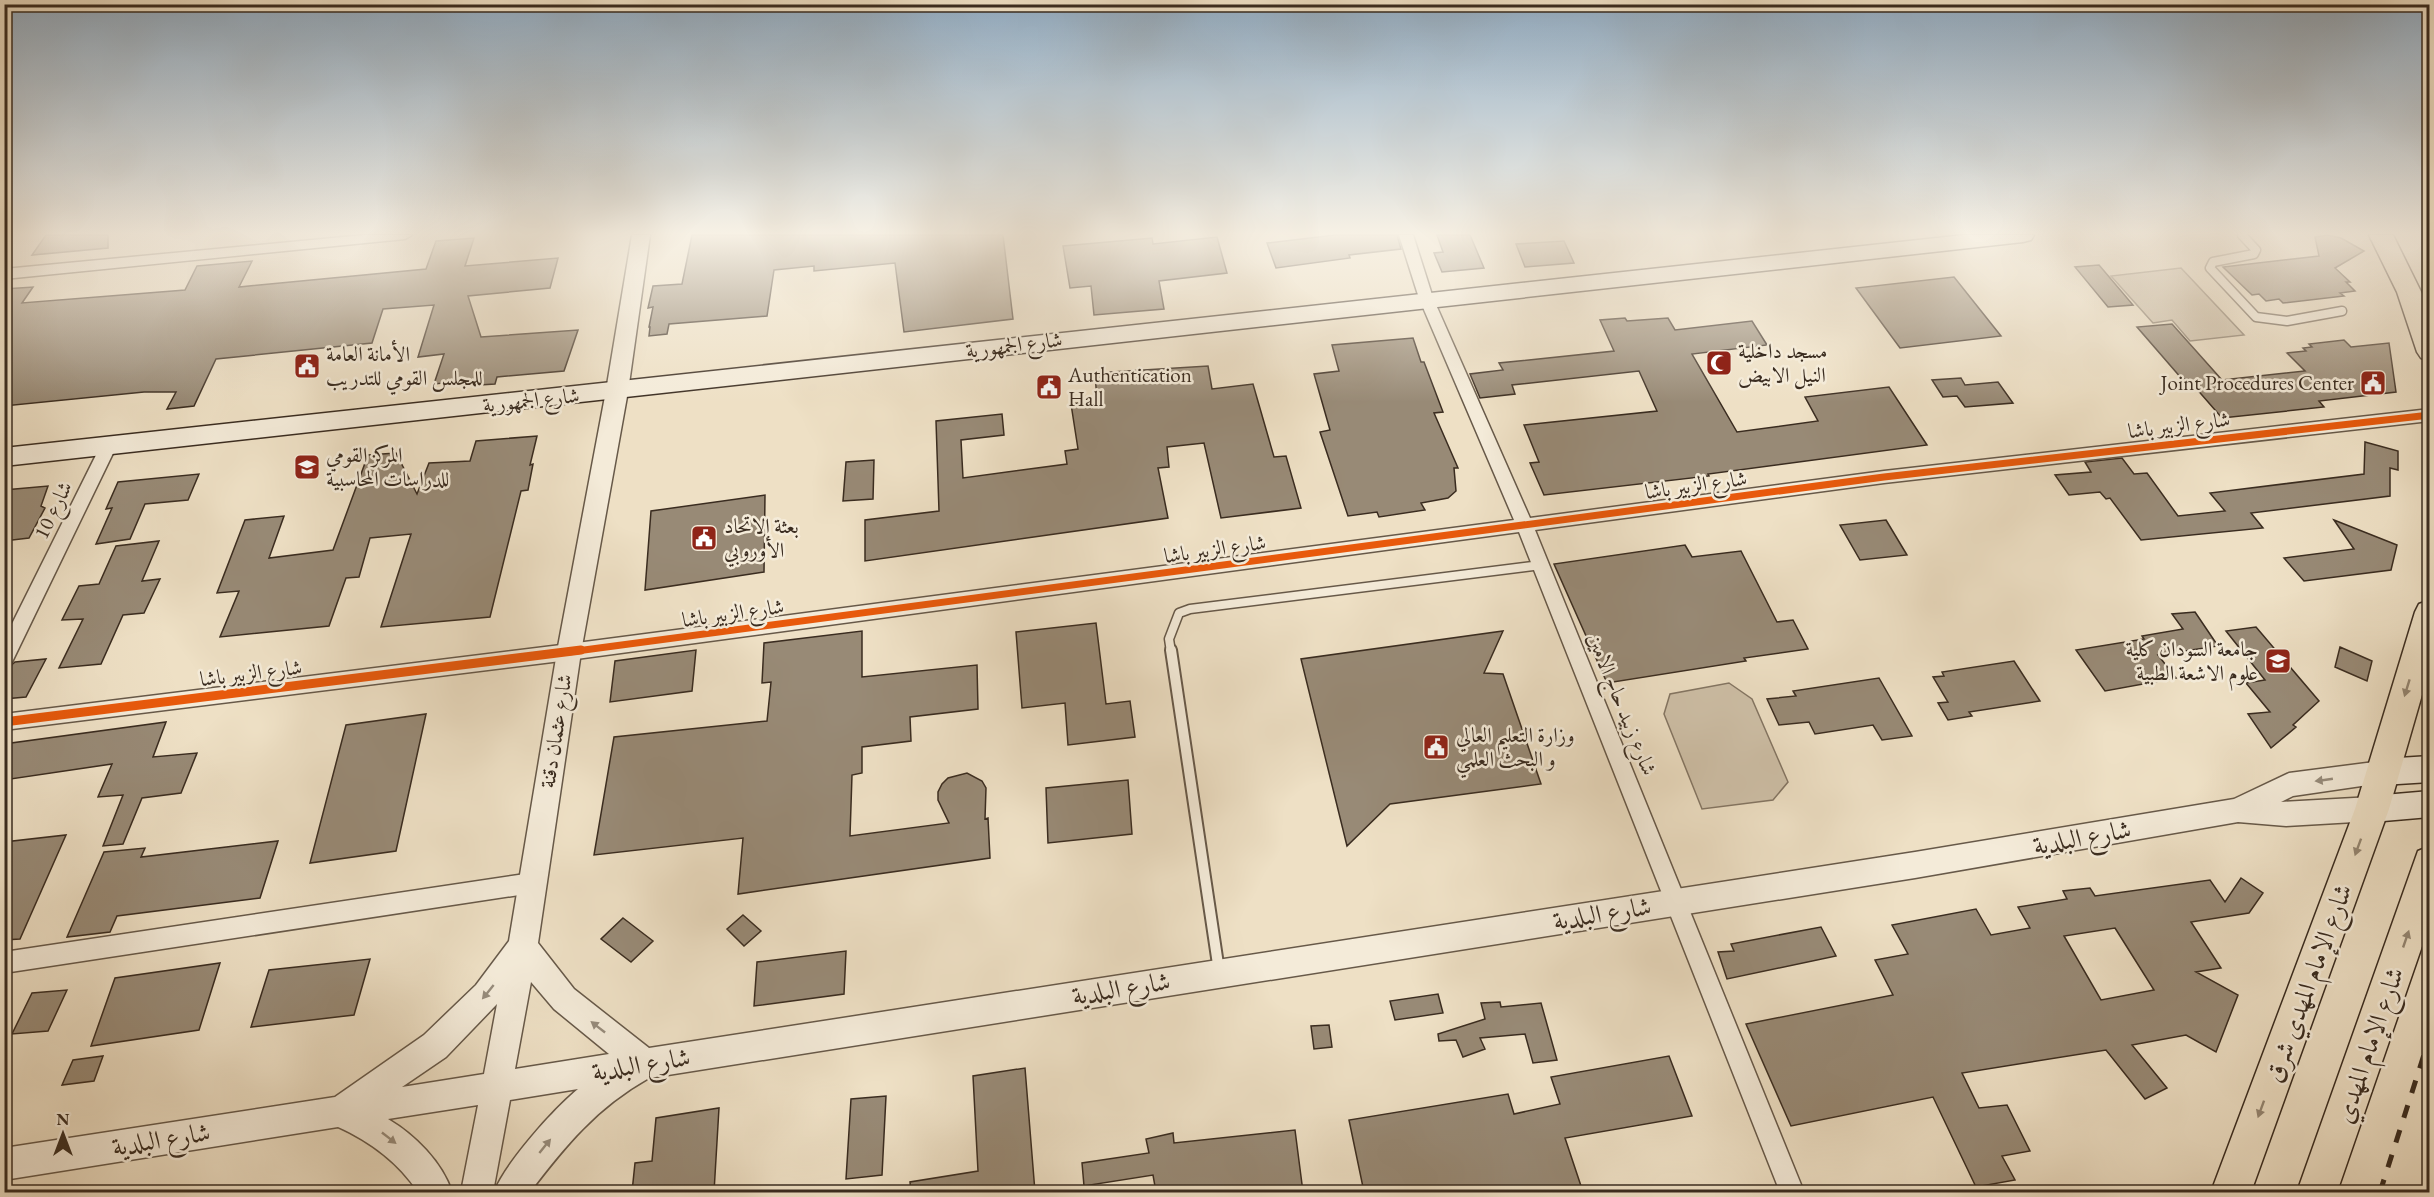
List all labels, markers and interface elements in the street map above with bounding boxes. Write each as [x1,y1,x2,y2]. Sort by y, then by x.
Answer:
street label: شارع الجمهورية [964,325,1064,369]
place label: مسجد داخلية النيل الابيض [1738,337,1827,390]
place label: الأمانة العامة للمجلس القومي للتدريب [326,339,483,395]
mosque icon: مسجد داخلية النيل الابيض [1704,348,1734,378]
public building icon: الأمانة العامة للمجلس القومي للتدريب [292,351,322,381]
place label: Authentication Hall [1067,361,1192,412]
public building icon: Joint Procedures Center [2358,368,2388,398]
place label: Joint Procedures Center [2158,369,2354,396]
public building icon: Authentication Hall [1034,372,1064,402]
street label: شارع الجمهورية [481,381,581,423]
street label: شارع الزبير باشا [2126,405,2232,449]
place label: المركز القومي للدراسات المحاسبية [326,441,449,492]
school or university icon: المركز القومي للدراسات المحاسبية [292,452,322,482]
street label: شارع الزبير باشا [1643,464,1749,510]
street label: شارع 10 [27,477,83,545]
place label: بعثة الاتحاد الأوروبي [724,512,799,567]
public building icon: بعثة الاتحاد الأوروبي [689,523,719,553]
street label: شارع الزبير باشا [1162,528,1268,574]
street label: شارع الزبير باشا [680,592,786,638]
street label: شارع زبيد حاج الامين [1576,629,1663,781]
place label: جامعة السودان كلية علوم الاشعة الطبية [2125,635,2258,691]
school or university icon: جامعة السودان كلية علوم الاشعة الطبية [2263,646,2293,676]
street label: شارع الزبير باشا [198,653,304,697]
street label: شارع عثمان دقنة [533,672,583,791]
one-way arrow [2402,679,2411,697]
place label: وزارة التعليم العالي و البحث العلمي [1456,721,1575,779]
public building icon: وزارة التعليم العالي و البحث العلمي [1421,732,1451,762]
one-way arrow [2314,775,2333,784]
street label: شارع البلدية [2030,812,2135,867]
one-way arrow [2352,838,2362,856]
street label: شارع الإمام المهدي شرق [2256,879,2365,1089]
street label: شارع البلدية [1550,888,1654,942]
one-way arrow [2401,930,2411,948]
street label: شارع الإمام المهدي [2326,962,2417,1129]
street label: شارع البلدية [1069,963,1173,1017]
one-way arrow [481,984,494,1000]
one-way arrow [591,1021,606,1033]
street label: شارع البلدية [589,1039,693,1093]
one-way arrow [2256,1100,2266,1118]
north arrow [33,1104,93,1164]
text: N [57,1109,70,1130]
street label: شارع البلدية [109,1114,213,1168]
one-way arrow [381,1132,397,1145]
one-way arrow [539,1138,552,1154]

